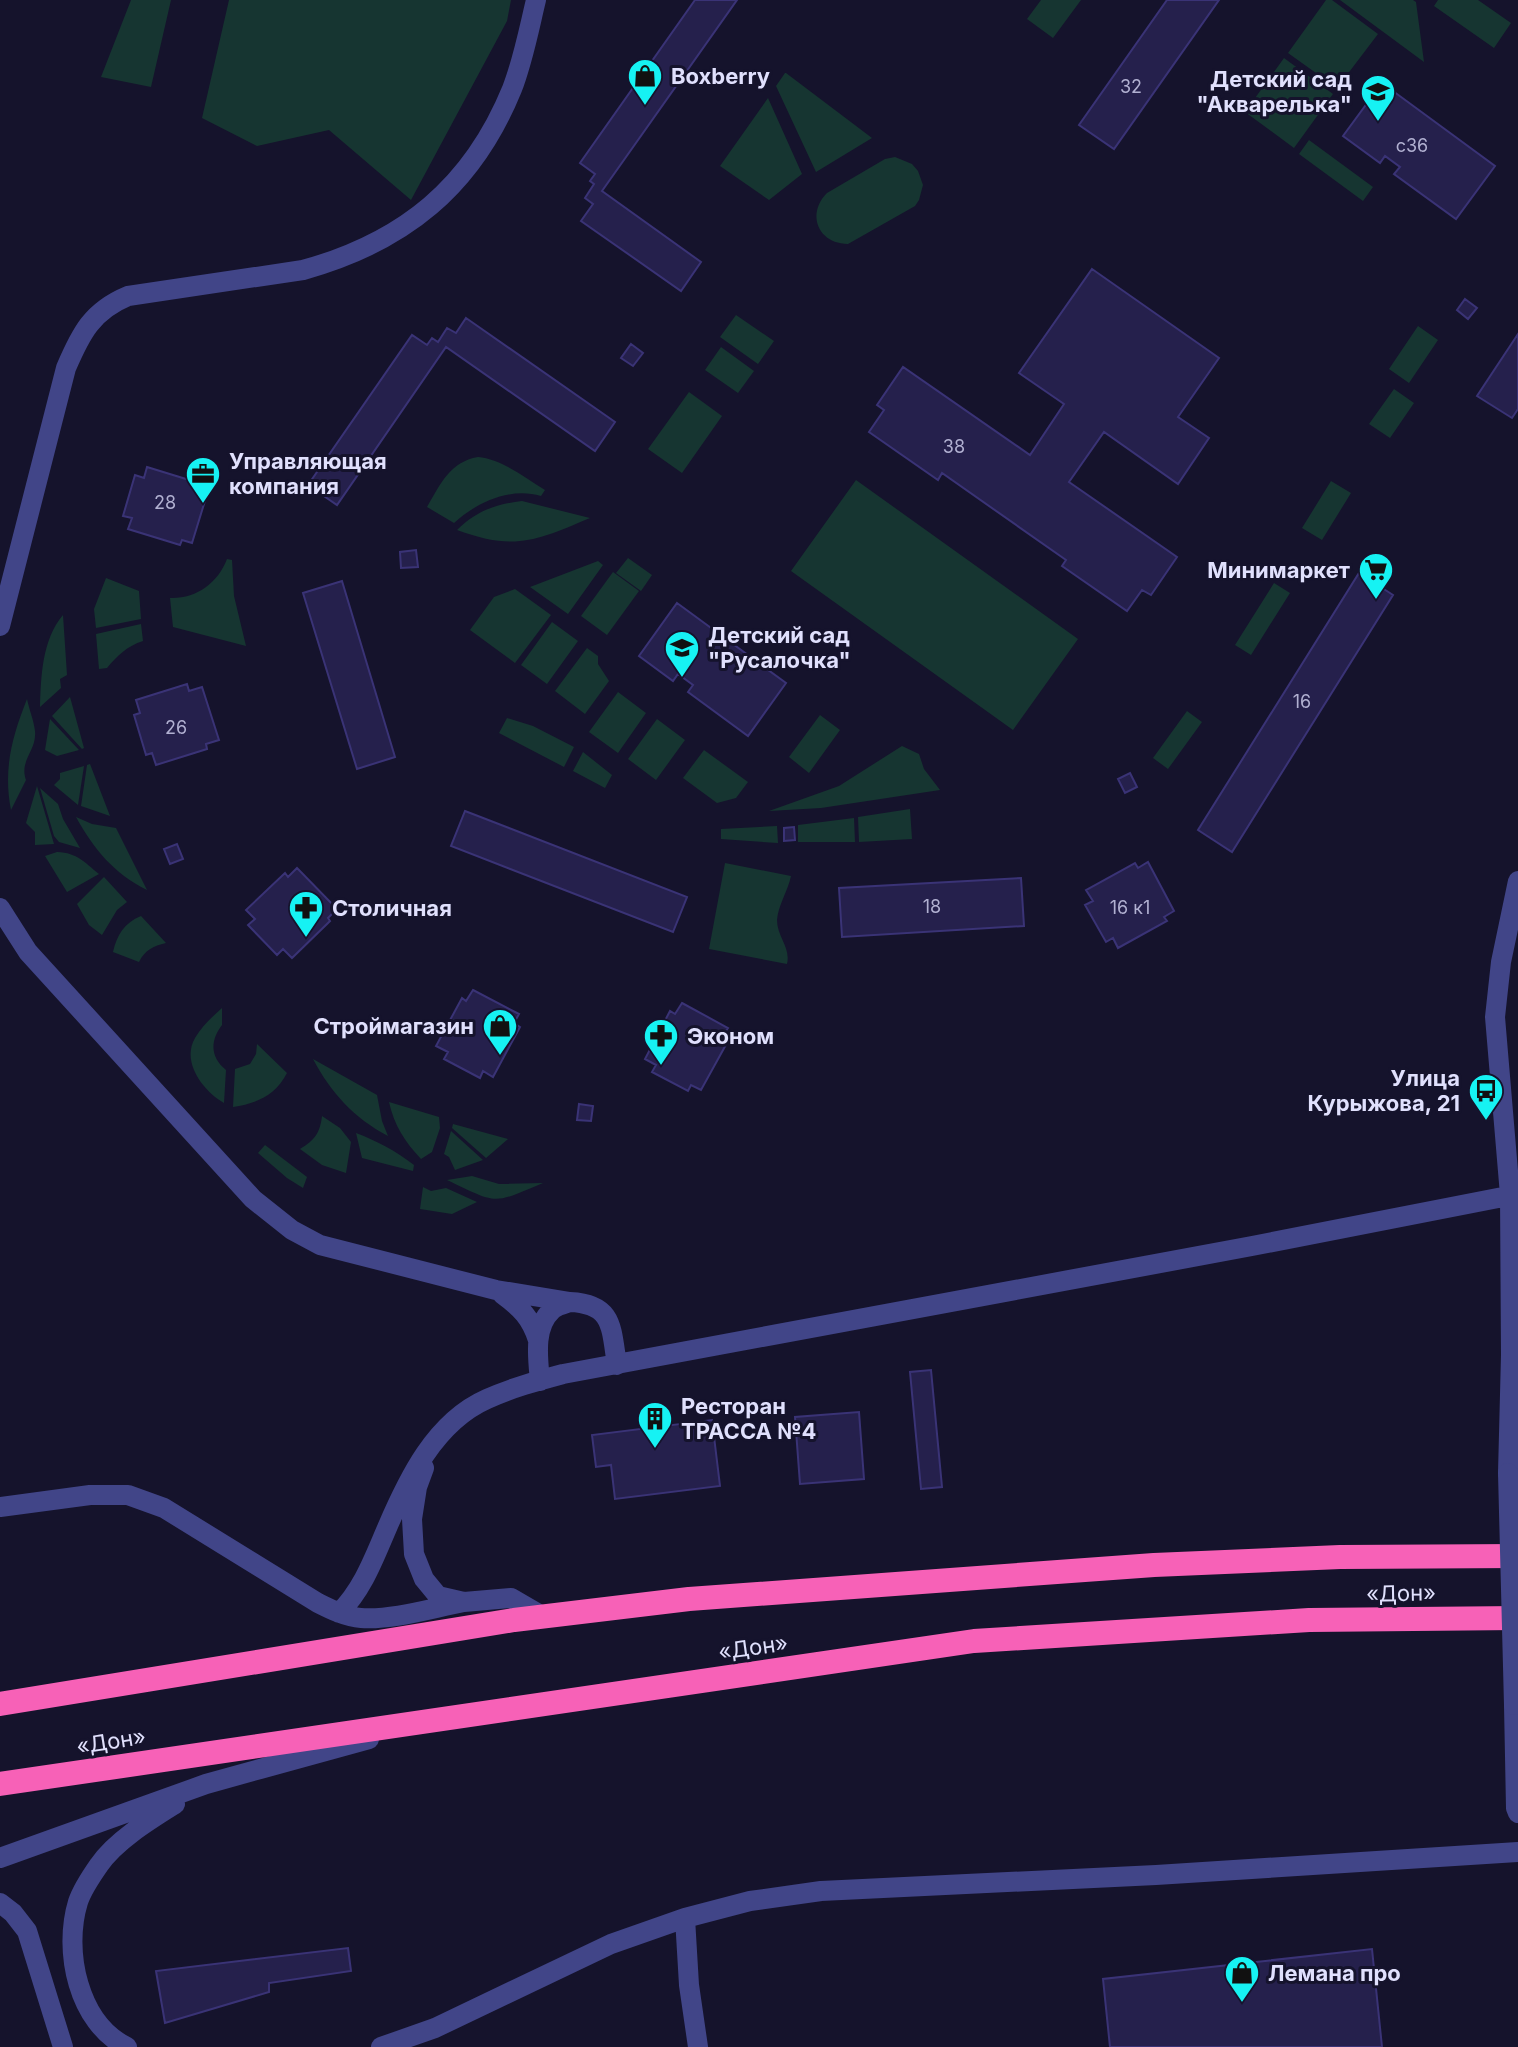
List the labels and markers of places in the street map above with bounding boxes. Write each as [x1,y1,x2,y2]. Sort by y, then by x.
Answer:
shop icon: Boxberry [626,57,664,107]
place label: Boxberry [671,63,770,89]
place label: Детский сад "Акварелька" [1196,66,1352,117]
school or university icon: Детский сад "Акварелька" [1359,73,1397,123]
place label: Управляющая компания [229,448,387,499]
office icon: Управляющая компания [184,455,222,505]
supermarket icon: Минимаркет [1357,551,1395,601]
place label: Минимаркет [1207,557,1350,583]
place label: Детский сад "Русалочка" [708,622,851,673]
school or university icon: Детский сад "Русалочка" [663,629,701,679]
pharmacy icon: Столичная [287,889,325,939]
place label: Столичная [332,895,452,921]
shop icon: Строймагазин [481,1007,519,1057]
place label: Строймагазин [313,1013,474,1039]
pharmacy icon: Эконом [642,1017,680,1067]
place label: Эконом [687,1023,774,1049]
place label: Улица Курыжова, 21 [1307,1065,1460,1116]
bus stop icon: Улица Курыжова, 21 [1467,1072,1505,1122]
place label: Ресторан ТРАССА №4 [681,1393,816,1444]
building icon: Ресторан ТРАССА №4 [636,1400,674,1450]
shop icon: Лемана про [1223,1954,1261,2004]
place label: Лемана про [1268,1960,1401,1986]

